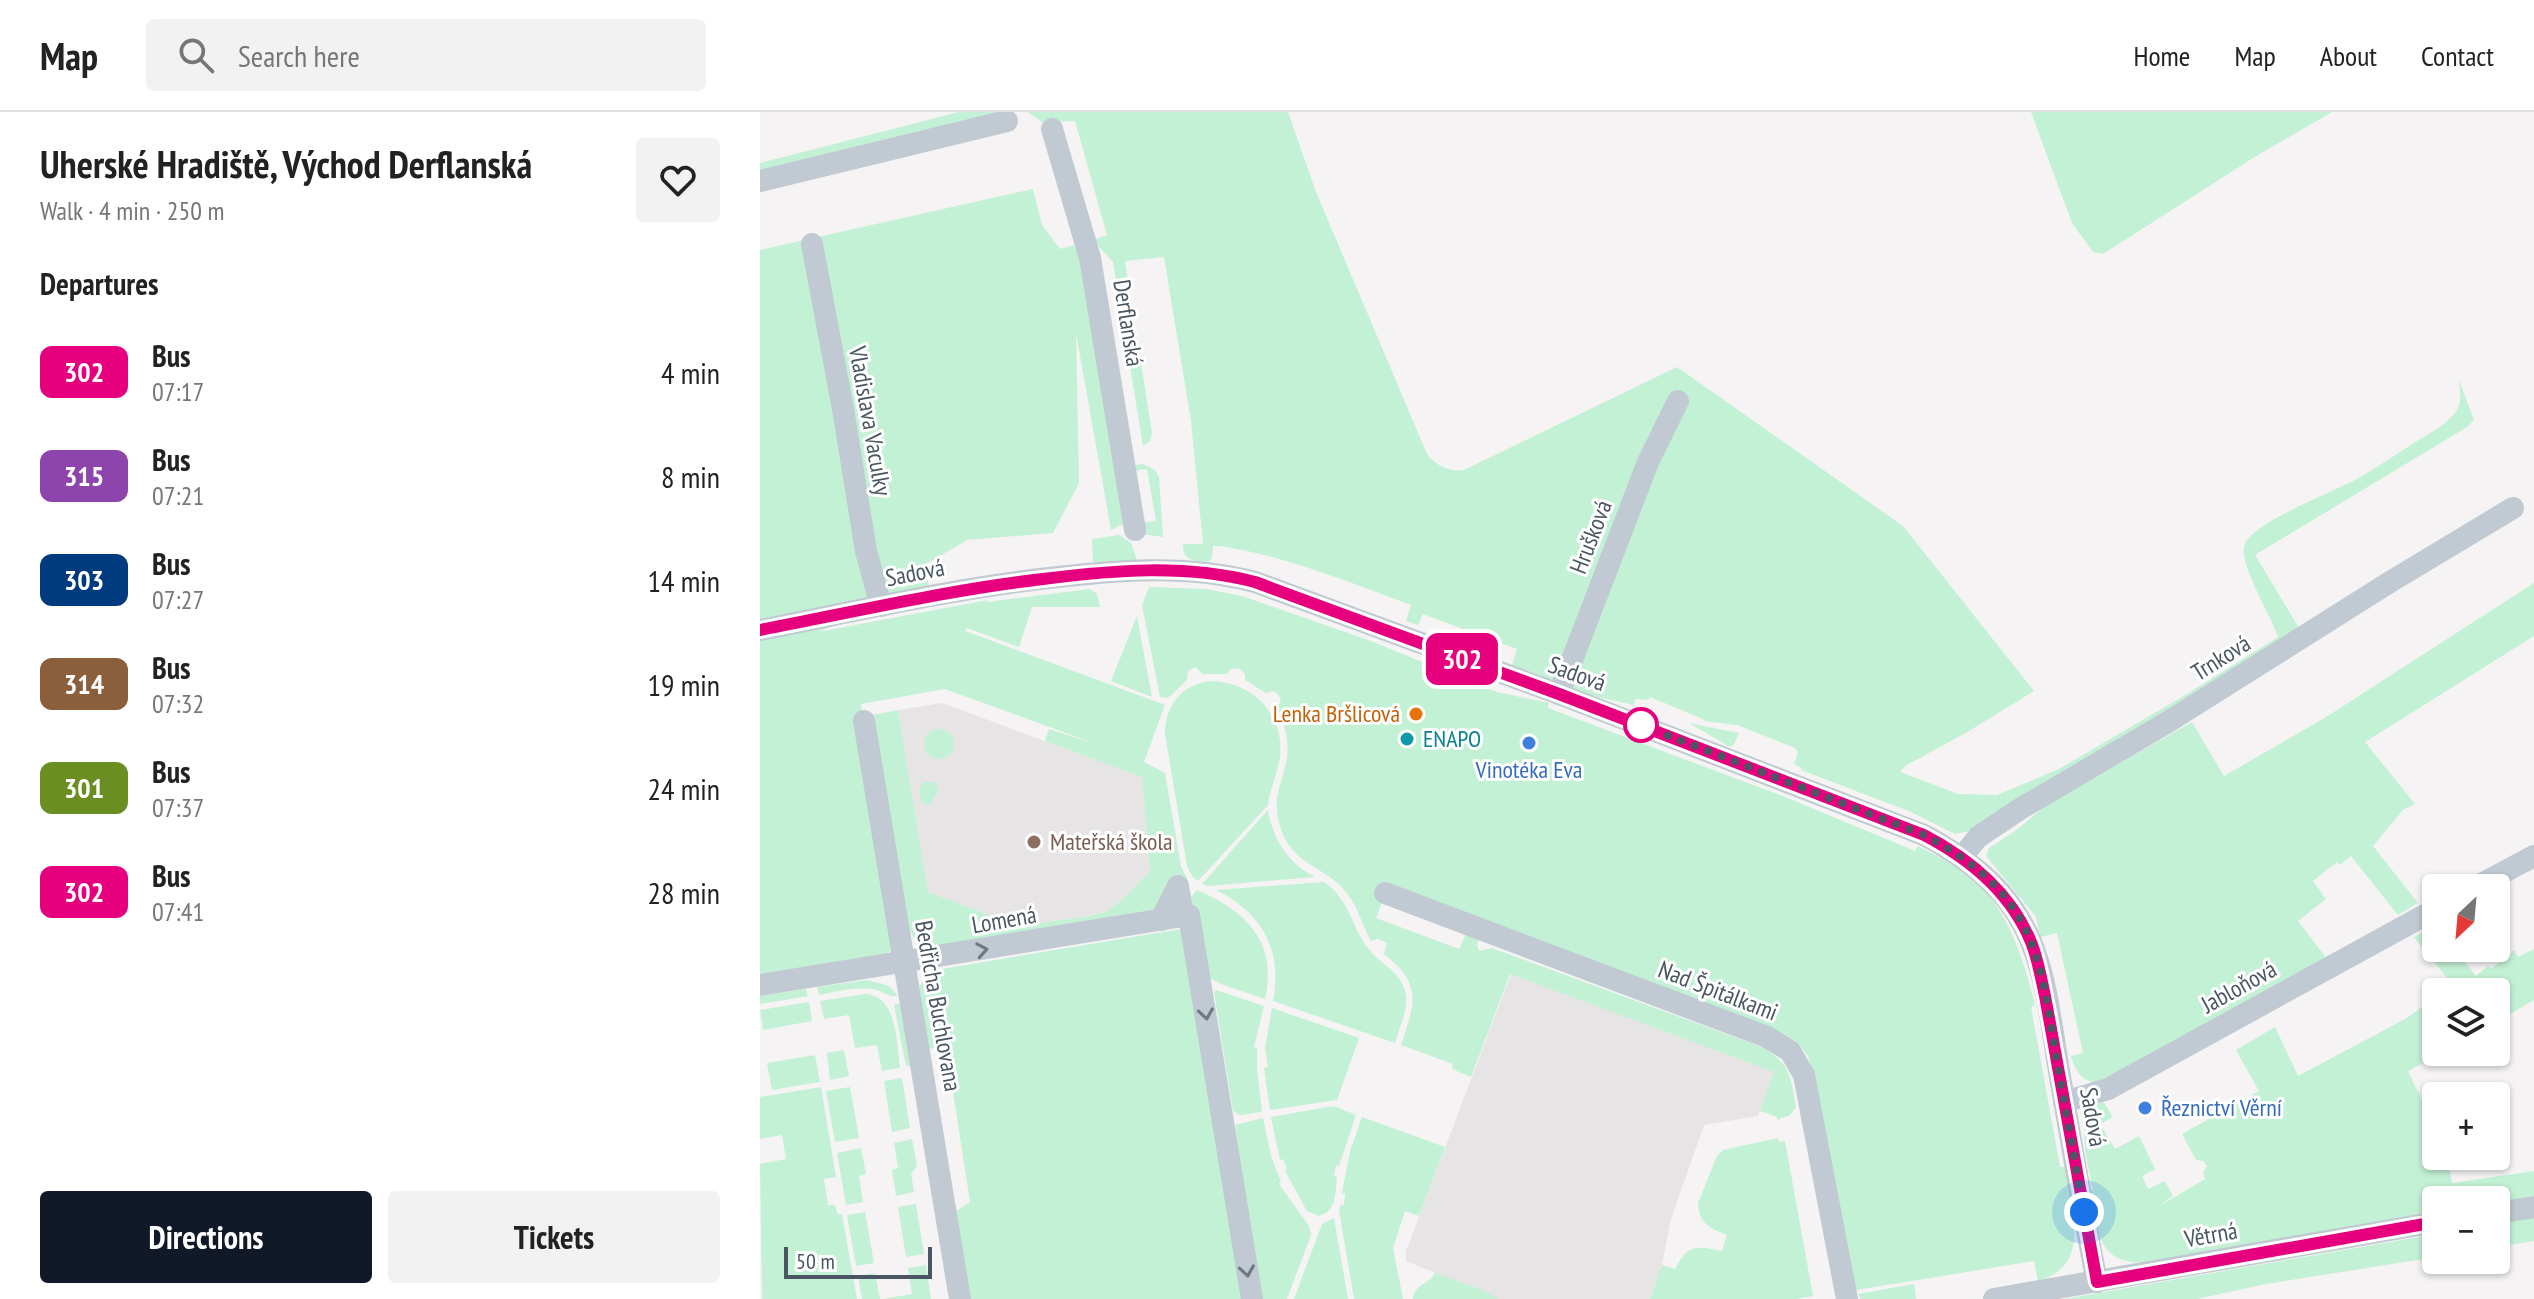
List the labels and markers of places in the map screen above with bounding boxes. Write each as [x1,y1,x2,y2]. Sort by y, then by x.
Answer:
place label: Lenka Bršlicová [1273,698,1400,729]
marker: Lenka Bršlicová [1407,705,1425,723]
unlabelled marker [1624,708,1658,742]
place label: ENAPO [1423,723,1481,754]
marker: ENAPO [1398,730,1416,748]
marker: Vinotéka Eva [1520,734,1538,752]
place label: Vinotéka Eva [1475,754,1582,785]
place label: Mateřská škola [1050,826,1173,857]
marker: Mateřská škola [1025,833,1043,851]
place label: Řeznictví Věrní [2161,1092,2282,1123]
marker: Řeznictví Věrní [2136,1099,2154,1117]

